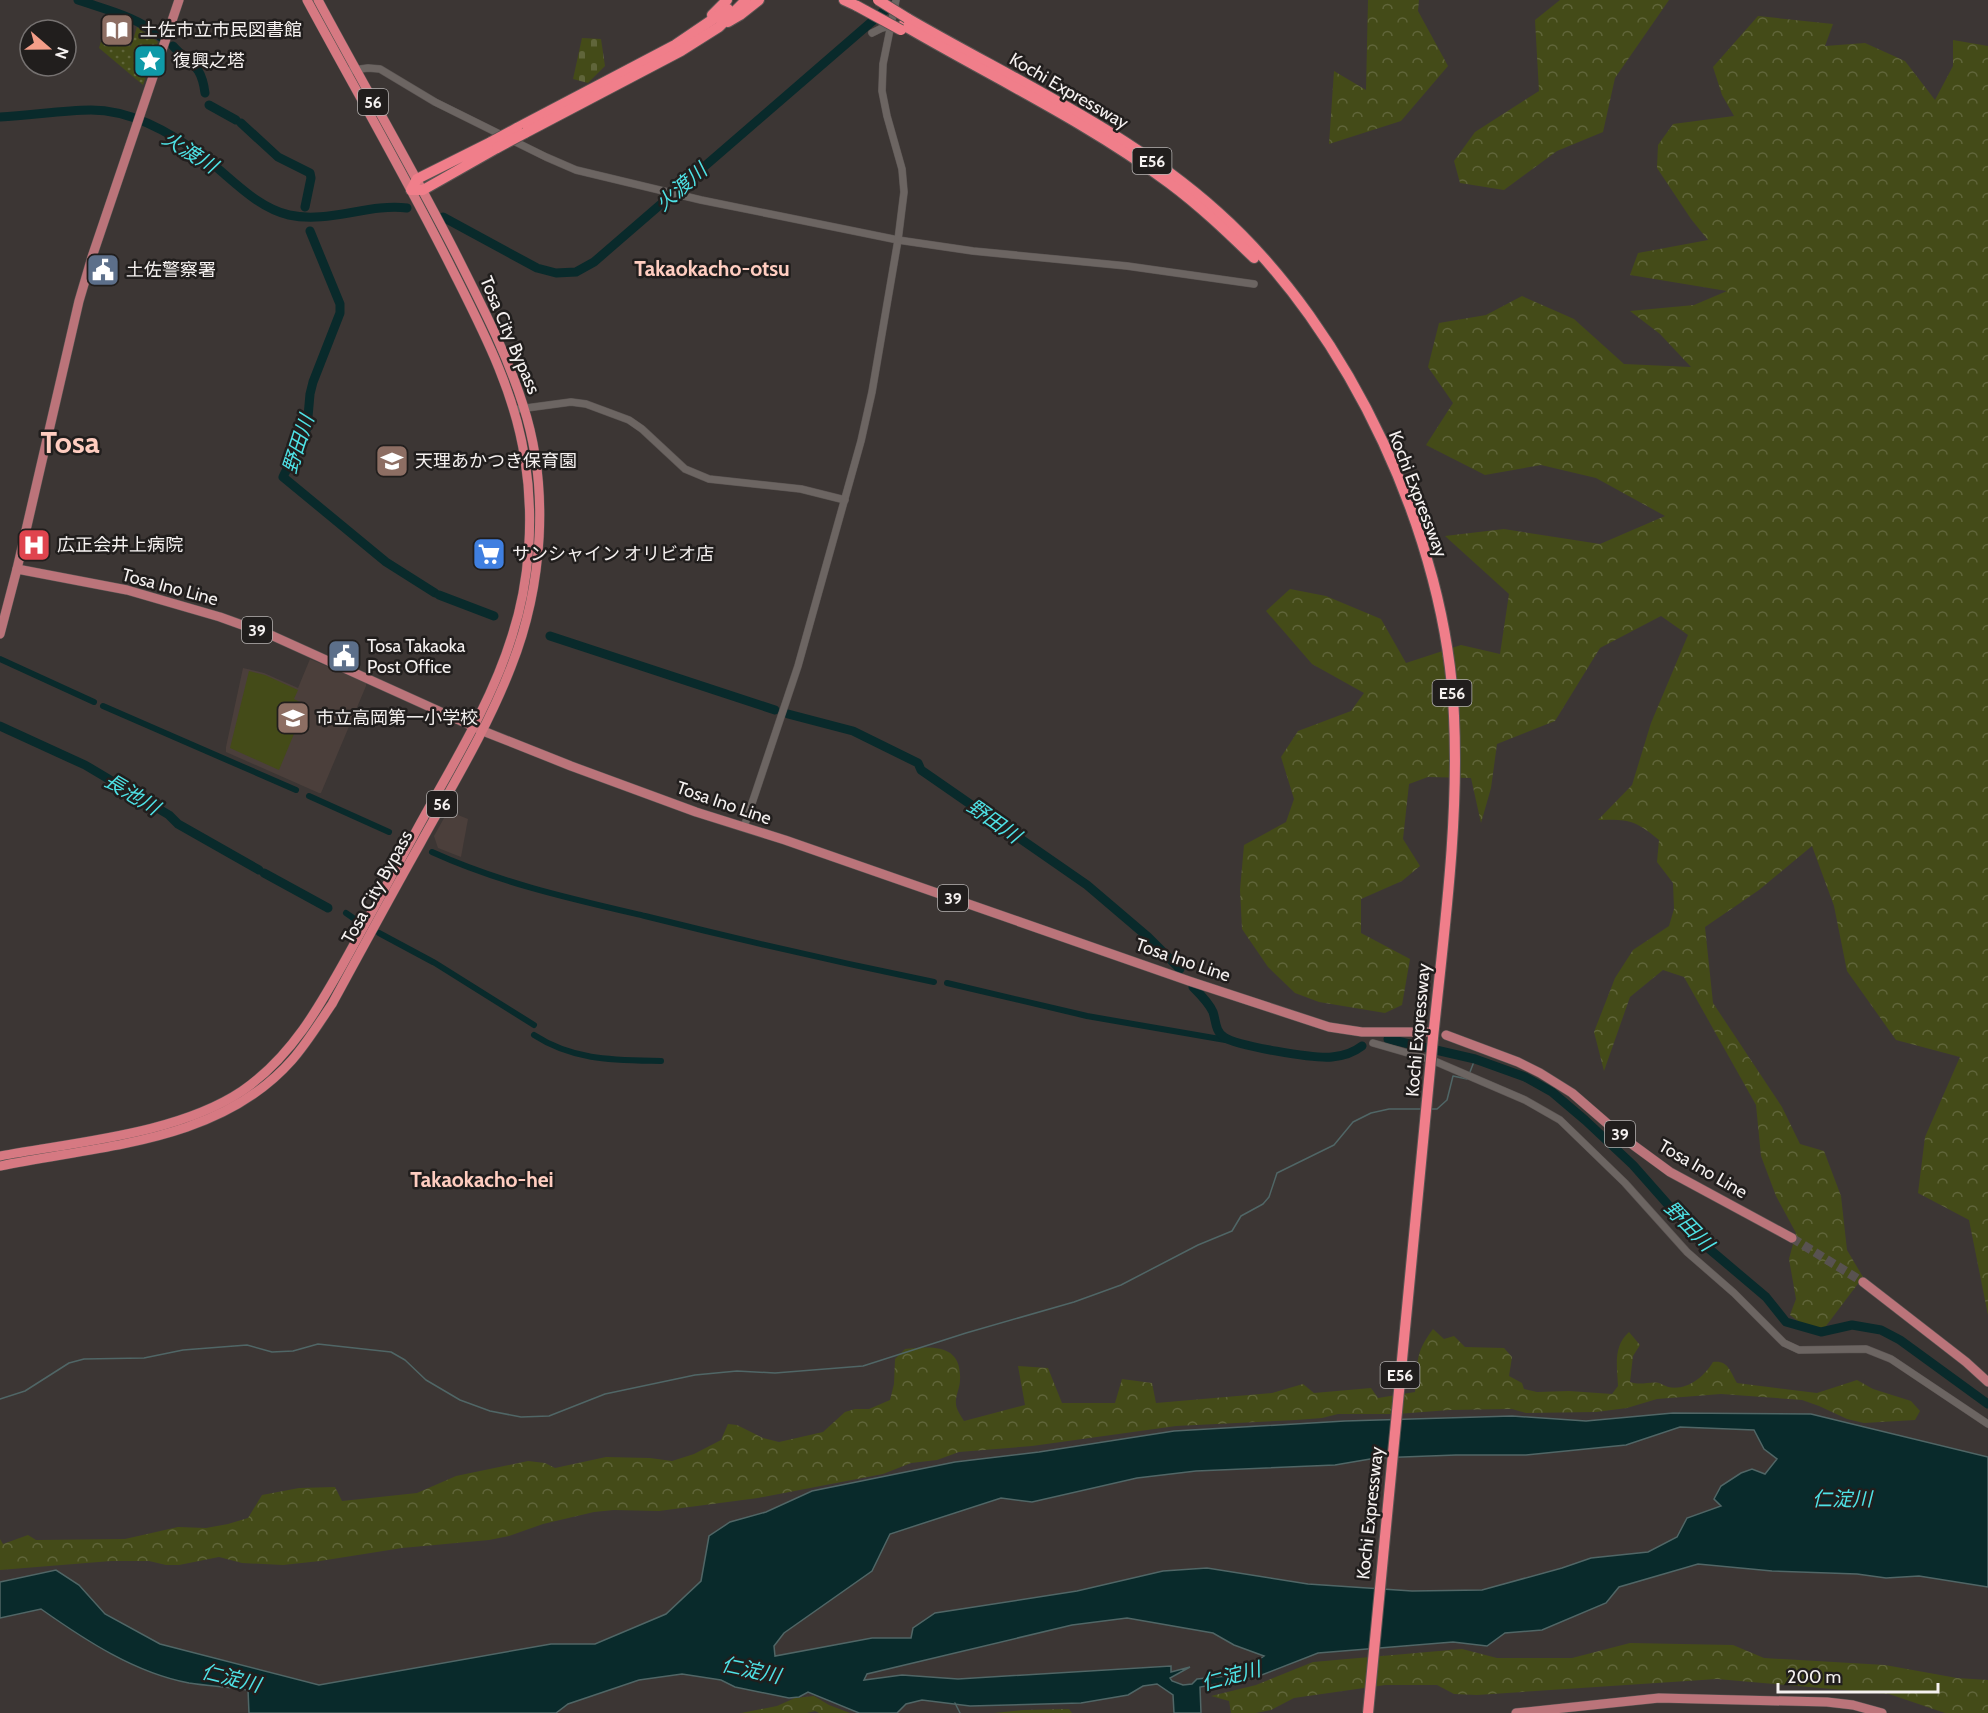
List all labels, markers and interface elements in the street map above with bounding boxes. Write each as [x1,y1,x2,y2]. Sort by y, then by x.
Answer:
library icon: 土佐市立市民図書館 [99,12,135,48]
north arrow [18,18,78,78]
place label: 土佐市立市民図書館 [140,19,302,41]
place icon: 復興之塔 [132,43,168,79]
text: N [51,44,72,62]
street label: Kochi Expressway [1006,48,1132,134]
place label: 復興之塔 [173,50,245,72]
road number: 56 [358,89,388,115]
water label: 火渡川 [158,126,223,179]
road number: E56 [1132,148,1172,174]
water label: 火渡川 [650,157,713,216]
public building icon: 土佐警察署 [85,252,121,288]
district label: Takaokacho-otsu [634,256,790,281]
place label: 土佐警察署 [126,259,216,281]
street label: Tosa City Bypass [475,273,545,397]
water label: 野田川 [277,410,319,476]
district label: Tosa [40,424,100,461]
street label: Kochi Expressway [1384,428,1452,560]
school or university icon: 天理あかつき保育園 [374,443,410,479]
place label: 天理あかつき保育園 [415,450,577,472]
hospital icon: 広正会井上病院 [16,527,52,563]
place label: 広正会井上病院 [57,534,183,556]
supermarket icon: サンシャイン オリビオ店 [471,536,507,572]
place label: サンシャイン オリビオ店 [512,543,714,565]
street label: Tosa Ino Line [119,564,221,610]
road number: 39 [242,617,272,643]
place label: Tosa Takaoka Post Office [367,635,466,678]
public building icon: Tosa Takaoka Post Office [326,638,362,674]
road number: E56 [1432,680,1472,706]
school or university icon: 市立高岡第一小学校 [275,700,311,736]
place label: 市立高岡第一小学校 [316,707,478,729]
water label: 長池川 [100,768,166,821]
street label: Tosa Ino Line [674,777,774,829]
road number: 56 [427,791,457,817]
water label: 野田川 [963,794,1027,849]
street label: Tosa City Bypass [337,827,417,947]
road number: 39 [938,885,968,911]
street label: Tosa Ino Line [1133,934,1233,986]
street label: Kochi Expressway [1401,962,1435,1098]
road number: 39 [1605,1121,1635,1147]
street label: Tosa Ino Line [1655,1135,1751,1203]
district label: Takaokacho-hei [410,1167,554,1192]
water label: 野田川 [1660,1196,1720,1257]
road number: E56 [1380,1362,1420,1388]
street label: Kochi Expressway [1352,1445,1388,1581]
water label: 仁淀川 [1812,1487,1874,1511]
water label: 仁淀川 [719,1652,785,1688]
water label: 仁淀川 [1199,1656,1265,1695]
scale bar [1778,1656,1938,1694]
water label: 仁淀川 [199,1659,265,1697]
text: 200 m [1787,1666,1841,1688]

